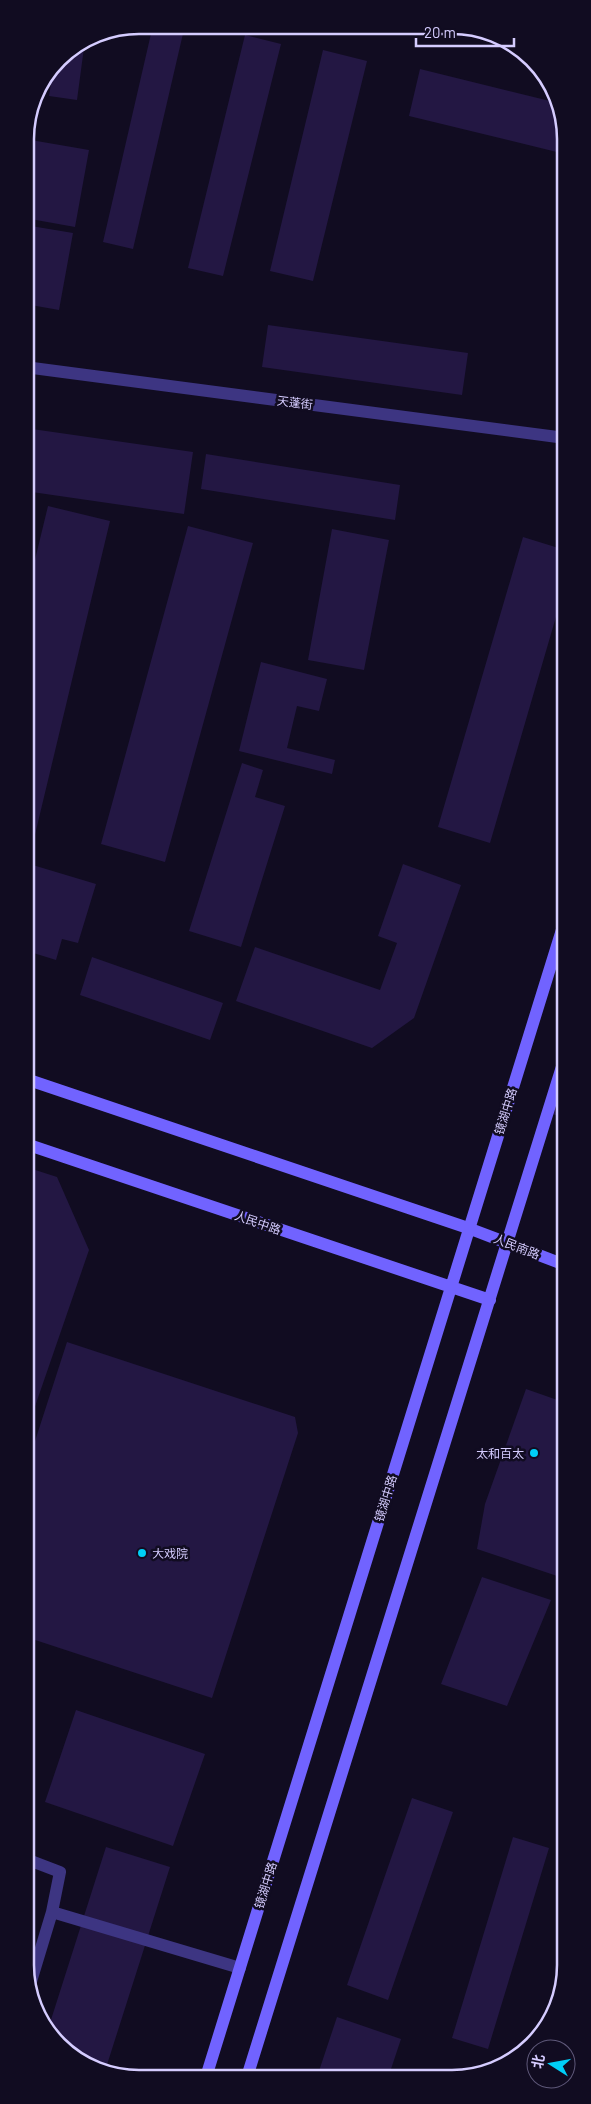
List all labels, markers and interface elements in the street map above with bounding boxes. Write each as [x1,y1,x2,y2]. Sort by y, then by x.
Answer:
scale bar [416,15,514,47]
text: 20 m [424,23,456,41]
street label: 天蓬街 [276,393,314,411]
street label: 镜湖中路 [491,1086,519,1136]
street label: 人民中路 [233,1208,283,1236]
street label: 人民南路 [492,1231,542,1261]
place label: 太和百太 [476,1446,524,1460]
marker: 太和百太 [528,1447,540,1459]
street label: 镜湖中路 [371,1473,399,1523]
place label: 大戏院 [152,1546,188,1560]
marker: 大戏院 [136,1547,148,1559]
street label: 镜湖中路 [251,1860,279,1910]
north arrow [526,2039,576,2089]
text: 北 [528,2053,547,2070]

